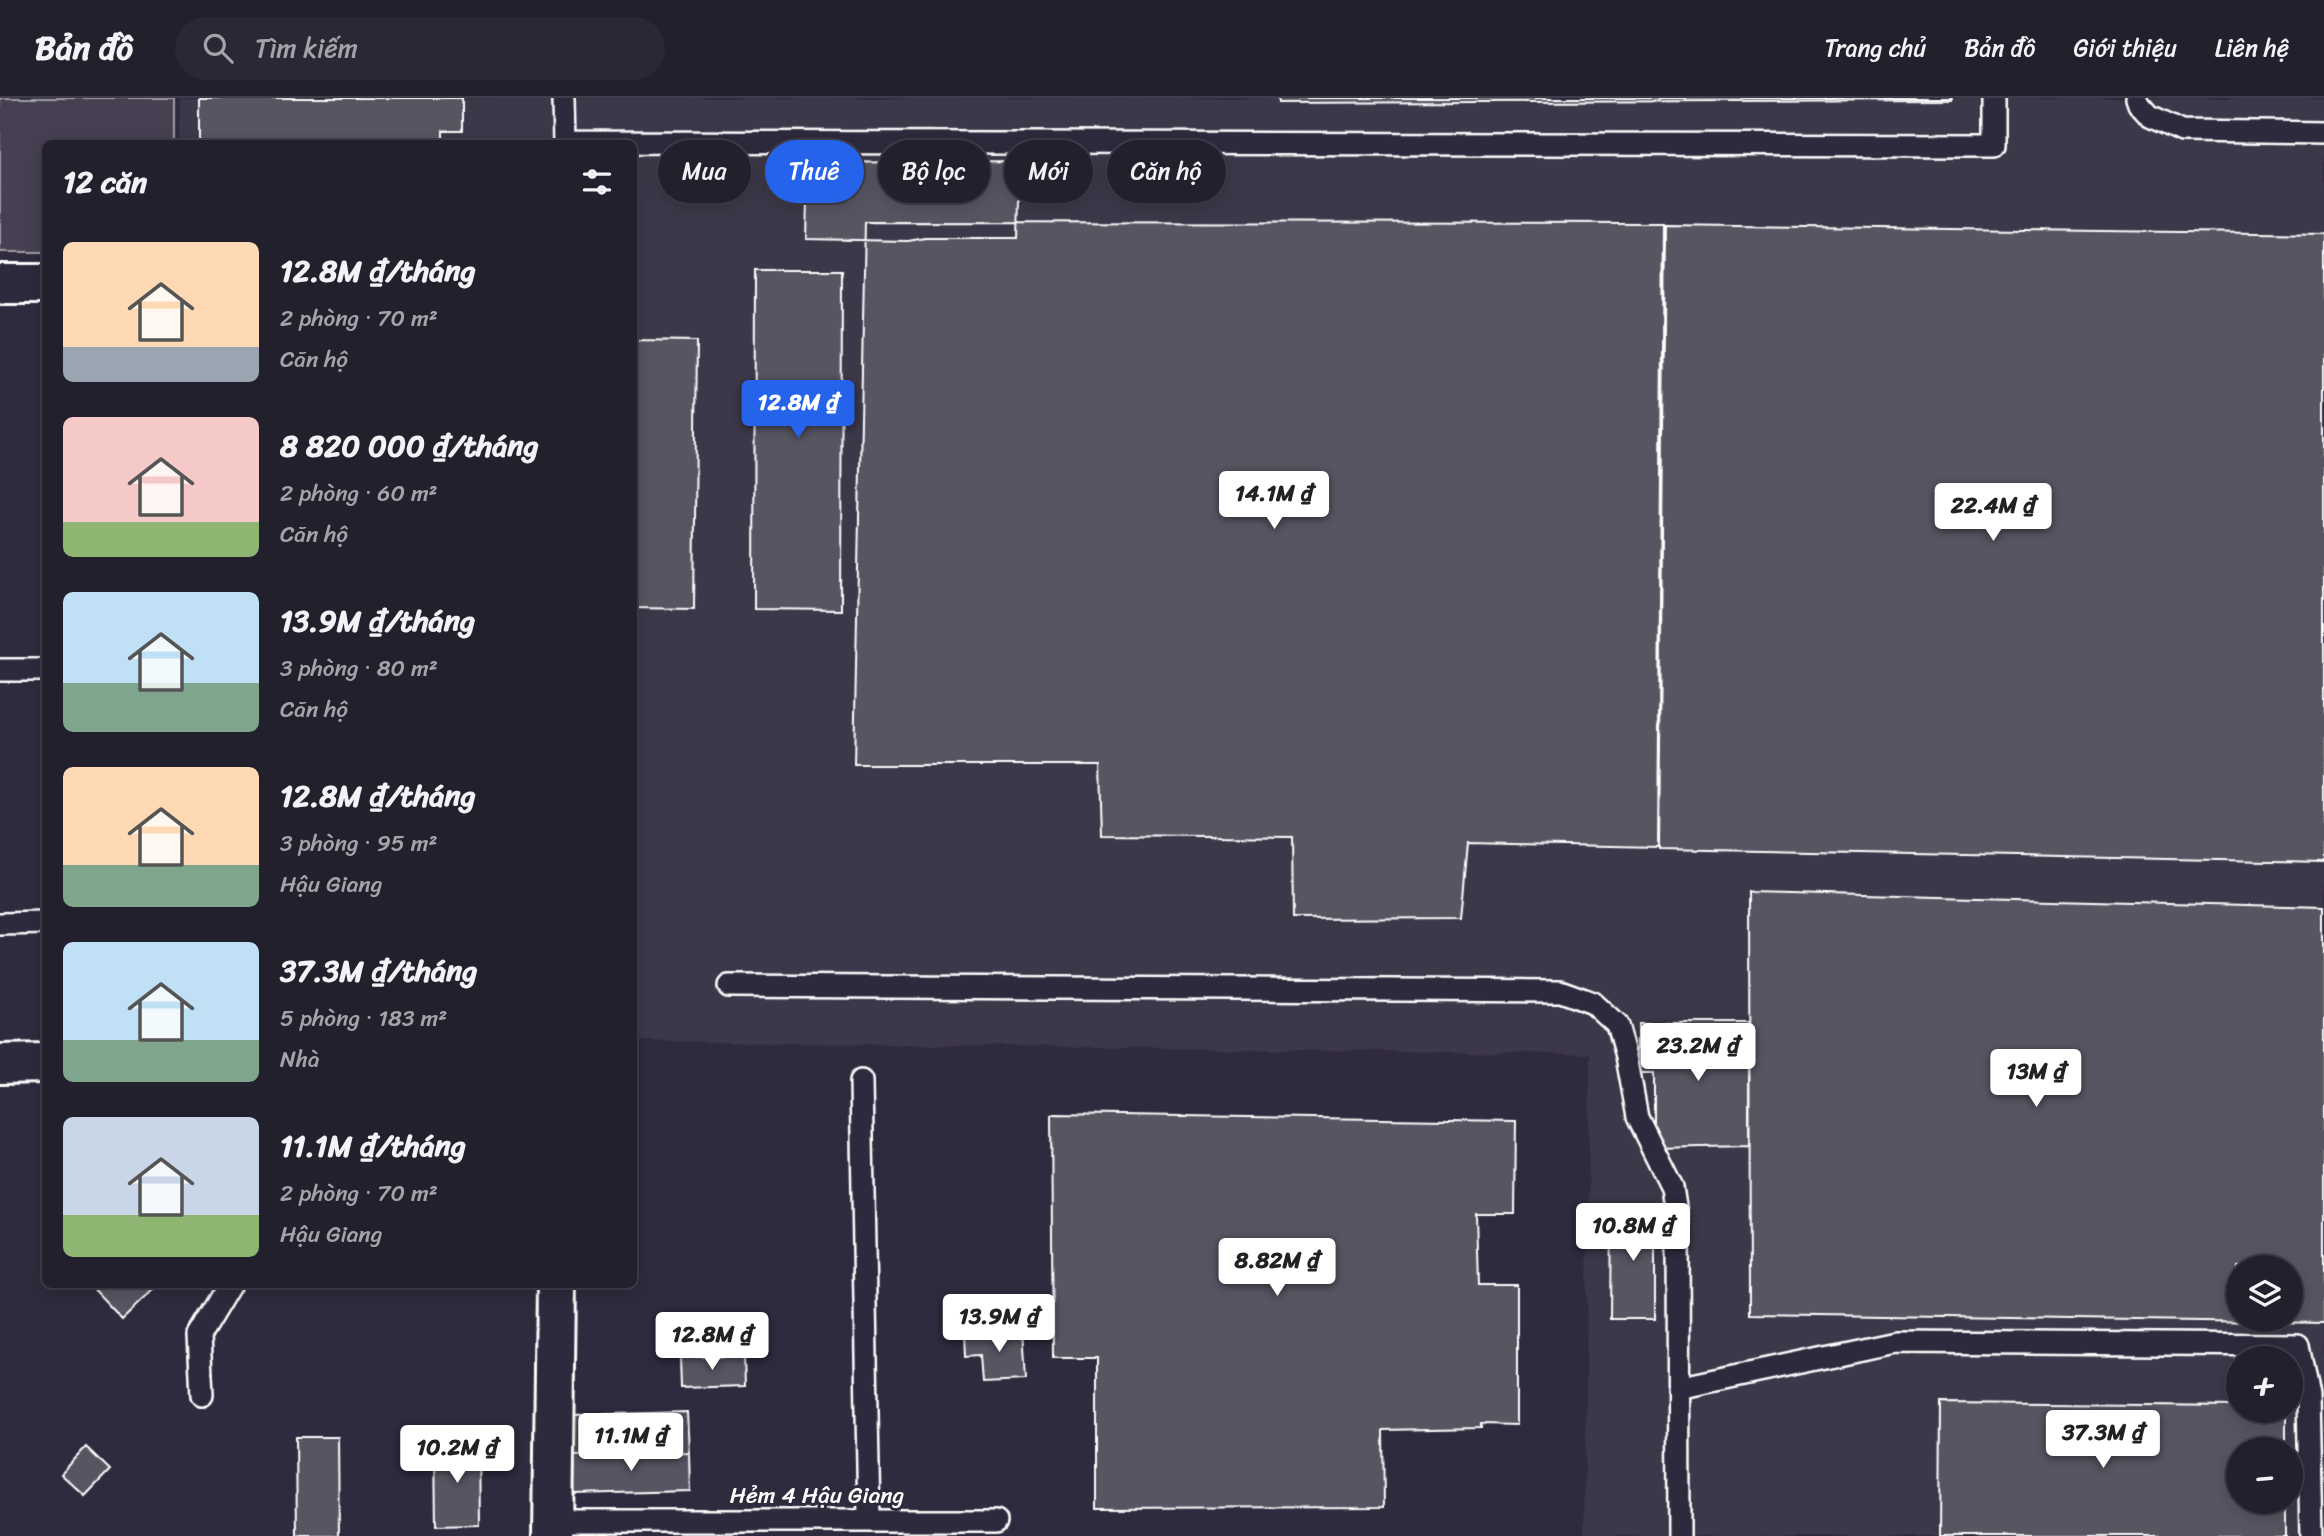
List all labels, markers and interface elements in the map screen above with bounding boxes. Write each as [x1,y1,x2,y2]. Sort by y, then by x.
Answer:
search box [175,17,665,80]
text: Bản đồ [35,19,133,77]
text: Tìm kiếm [255,25,358,71]
text: Trang chủ [1824,27,1926,69]
text: Bản đồ [1964,27,2035,69]
text: Giới thiệu [2073,27,2177,69]
text: Liên hệ [2215,27,2289,69]
icon: search [199,29,237,67]
chip: Mua [658,140,751,203]
chip: Thuê [765,140,864,203]
chip: Bộ lọc [878,140,990,203]
chip: Mới [1004,140,1093,203]
chip: Căn hộ [1107,140,1226,203]
text: 12 căn [63,155,147,209]
icon: filters [578,163,616,201]
text: 12.8M ₫/tháng [280,244,476,298]
icon: home [119,270,203,354]
text: 2 phòng · 70 m² [280,298,438,339]
text: Căn hộ [280,339,348,380]
pin: 12.8M ₫ [733,380,863,440]
text: 12.8M ₫ [758,382,838,423]
text: 8 820 000 ₫/tháng [280,419,539,473]
icon: home [119,445,203,529]
pin: 14.1M ₫ [1209,472,1339,531]
text: 2 phòng · 60 m² [280,473,438,514]
text: 14.1M ₫ [1235,473,1313,514]
pin: 22.4M ₫ [1928,484,2058,543]
text: 22.4M ₫ [1951,485,2035,526]
text: Căn hộ [280,514,348,555]
text: 13.9M ₫/tháng [280,594,475,648]
icon: home [119,620,203,704]
text: 3 phòng · 80 m² [280,648,438,689]
text: Căn hộ [280,689,348,730]
text: 12.8M ₫/tháng [280,769,476,823]
icon: home [119,795,203,879]
text: 3 phòng · 95 m² [280,823,438,864]
text: Hậu Giang [280,864,382,905]
text: 37.3M ₫/tháng [280,944,477,998]
icon: home [119,970,203,1054]
text: 5 phòng · 183 m² [280,998,447,1039]
pin: 23.2M ₫ [1633,1024,1763,1083]
text: 23.2M ₫ [1657,1025,1739,1066]
text: Nhà [280,1039,320,1080]
pin: 13M ₫ [1987,1049,2085,1109]
text: 13M ₫ [2006,1051,2066,1092]
text: 11.1M ₫/tháng [280,1119,466,1173]
icon: home [119,1145,203,1229]
text: 2 phòng · 70 m² [280,1173,438,1214]
pin: 10.8M ₫ [1568,1204,1698,1263]
text: 10.8M ₫ [1592,1205,1674,1246]
text: Hậu Giang [280,1214,382,1255]
pin: 8.82M ₫ [1212,1238,1342,1298]
text: 8.82M ₫ [1235,1240,1319,1281]
map controls [2226,1255,2303,1514]
button: layers [2226,1255,2303,1332]
pin: 13.9M ₫ [934,1294,1064,1354]
text: 13.9M ₫ [959,1296,1039,1337]
pin: 12.8M ₫ [647,1312,777,1372]
text: 12.8M ₫ [672,1314,752,1355]
button: + [2226,1346,2303,1423]
pin: 37.3M ₫ [2038,1410,2168,1470]
text: 37.3M ₫ [2062,1412,2144,1453]
pin: 11.1M ₫ [566,1414,696,1473]
text: 11.1M ₫ [594,1415,668,1456]
pin: 10.2M ₫ [392,1426,522,1485]
text: 10.2M ₫ [416,1427,498,1468]
button: − [2226,1437,2303,1514]
street label: Hẻm 4 Hậu Giang [730,1475,905,1516]

